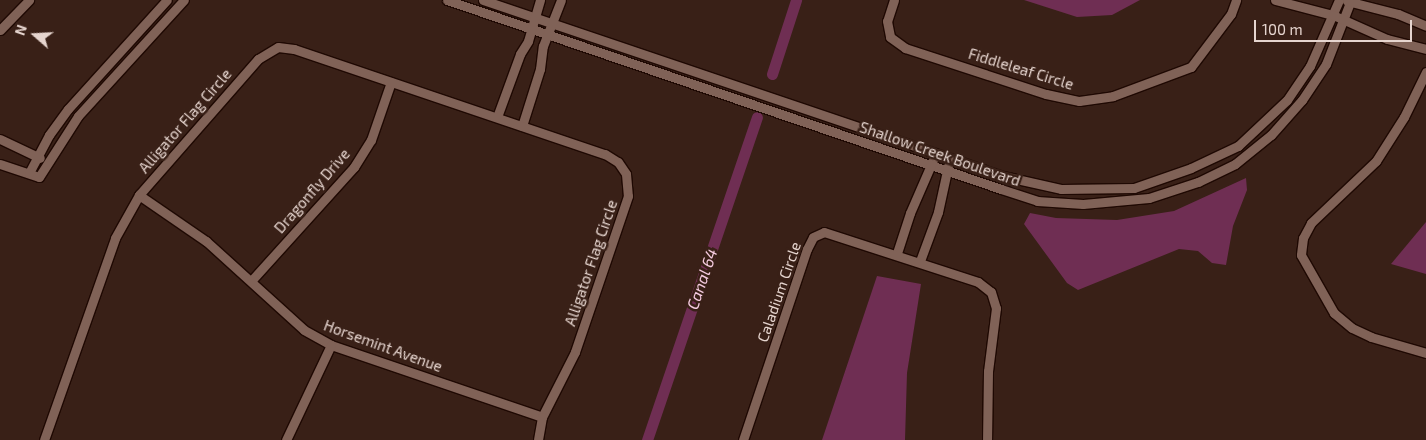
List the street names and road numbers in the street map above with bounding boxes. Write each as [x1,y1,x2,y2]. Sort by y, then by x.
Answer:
street label: Fiddleleaf Circle [966,44,1076,94]
street label: Alligator Flag Circle [135,65,235,177]
street label: Shallow Creek Boulevard [857,118,1023,190]
street label: Dragonfly Drive [270,145,354,237]
street label: Alligator Flag Circle [561,197,621,329]
street label: Caladium Circle [753,240,805,344]
street label: Horsemint Avenue [321,316,445,376]

